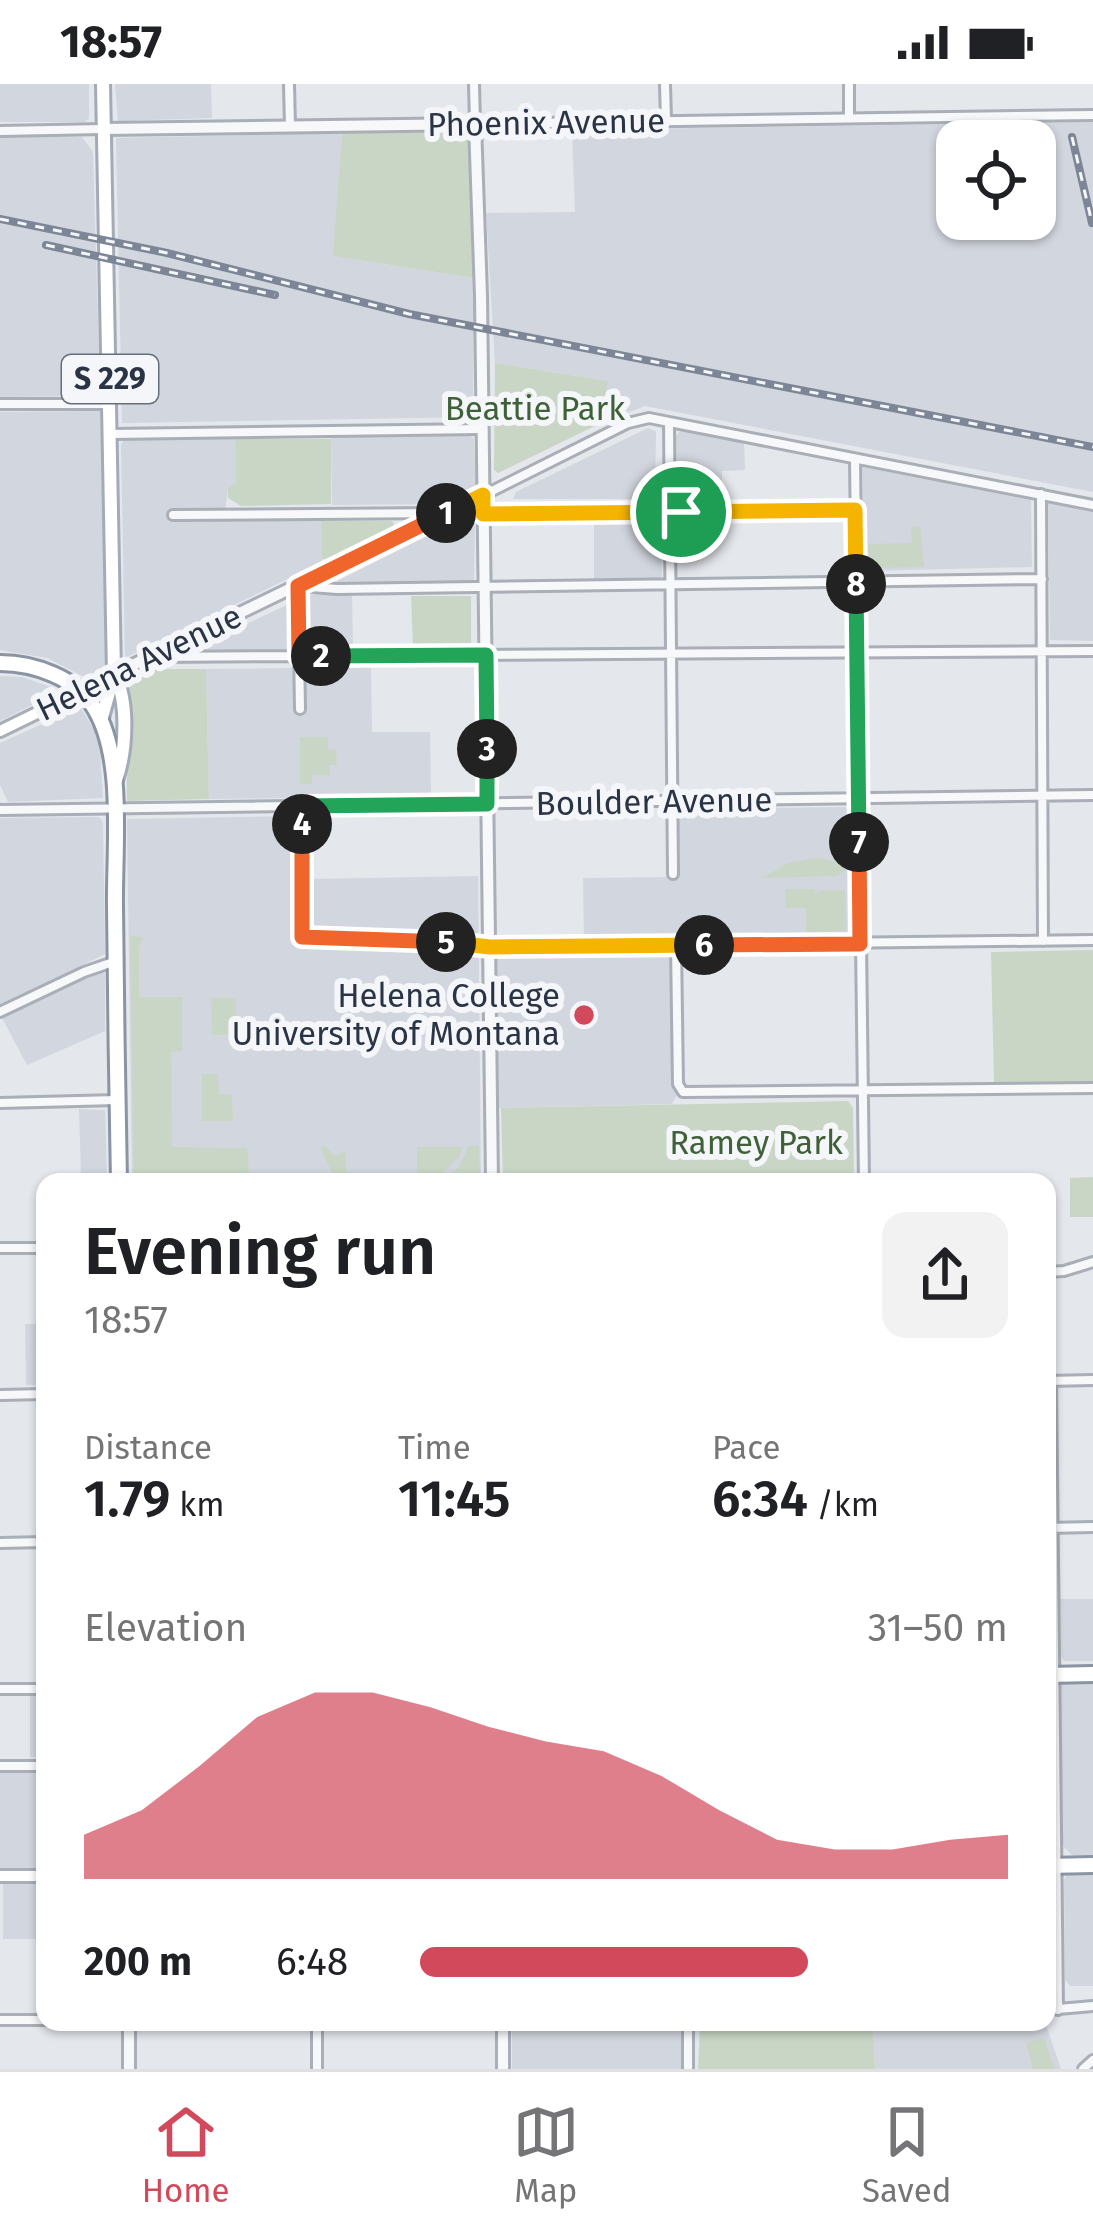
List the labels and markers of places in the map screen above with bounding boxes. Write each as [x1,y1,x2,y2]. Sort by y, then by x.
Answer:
pin [630,461,732,563]
pin: 1 [416,483,476,543]
pin: 8 [826,554,886,614]
pin: 2 [291,626,351,686]
pin: 3 [457,719,517,779]
pin: 4 [272,794,332,854]
pin: 7 [829,812,889,872]
pin: 5 [416,912,476,972]
pin: 6 [674,915,734,975]
place label: Helena College University of Montana [231,976,560,1054]
marker: Helena College University of Montana [571,1002,597,1028]

